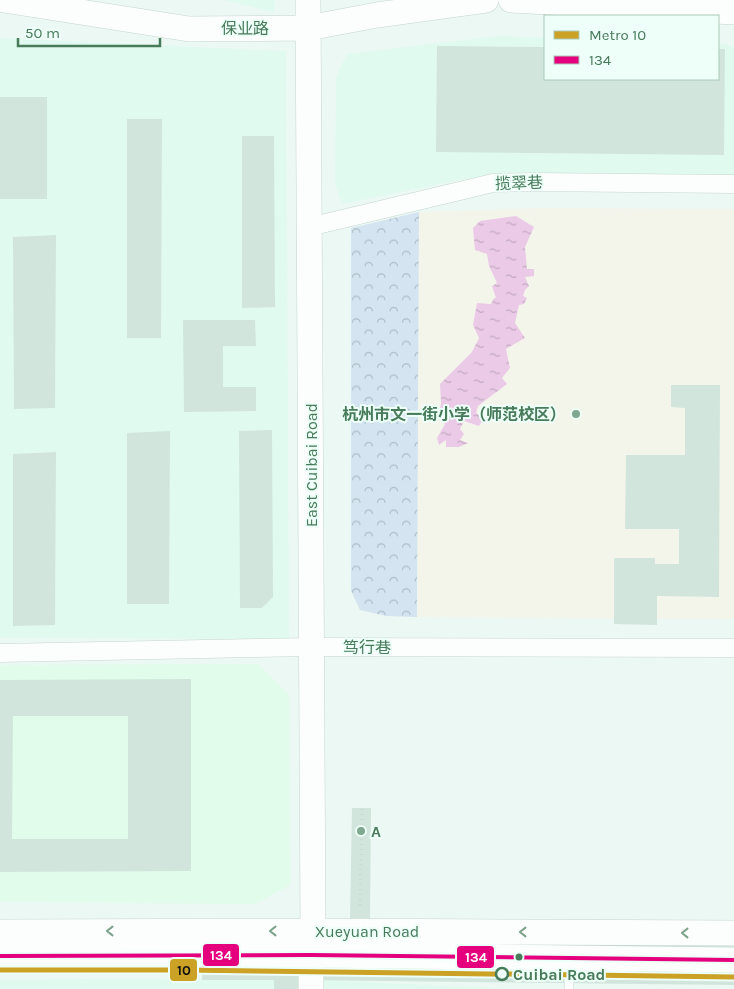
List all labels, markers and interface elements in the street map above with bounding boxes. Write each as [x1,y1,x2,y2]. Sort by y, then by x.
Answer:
scale bar [18,15,160,47]
legend [544,15,719,80]
street label: 保业路 [221,19,269,38]
text: 50 m [25,24,60,42]
text: Metro 10 [589,26,646,44]
text: 134 [589,51,612,69]
street label: 揽翠巷 [495,173,543,193]
street label: East Cuibai Road [302,403,321,527]
place label: 杭州市文一街小学（师范校区） [342,405,566,424]
marker: 杭州市文一街小学（师范校区） [570,408,582,420]
street label: 笃行巷 [343,638,391,657]
place label: A [371,822,381,841]
marker: A [355,825,367,837]
street label: Xueyuan Road [315,922,419,941]
one-way arrow [106,926,114,937]
one-way arrow [269,926,276,936]
one-way arrow [519,927,526,937]
one-way arrow [681,928,689,938]
line badge: 134 [202,943,240,967]
line badge: 134 [456,945,495,969]
text: 134 [210,947,233,964]
text: 134 [465,949,488,966]
unlabelled marker [514,952,524,962]
line badge: 10 [169,958,198,982]
text: 10 [177,962,191,979]
place label: Cuibai Road [513,965,605,984]
marker: Cuibai Road [495,967,509,981]

